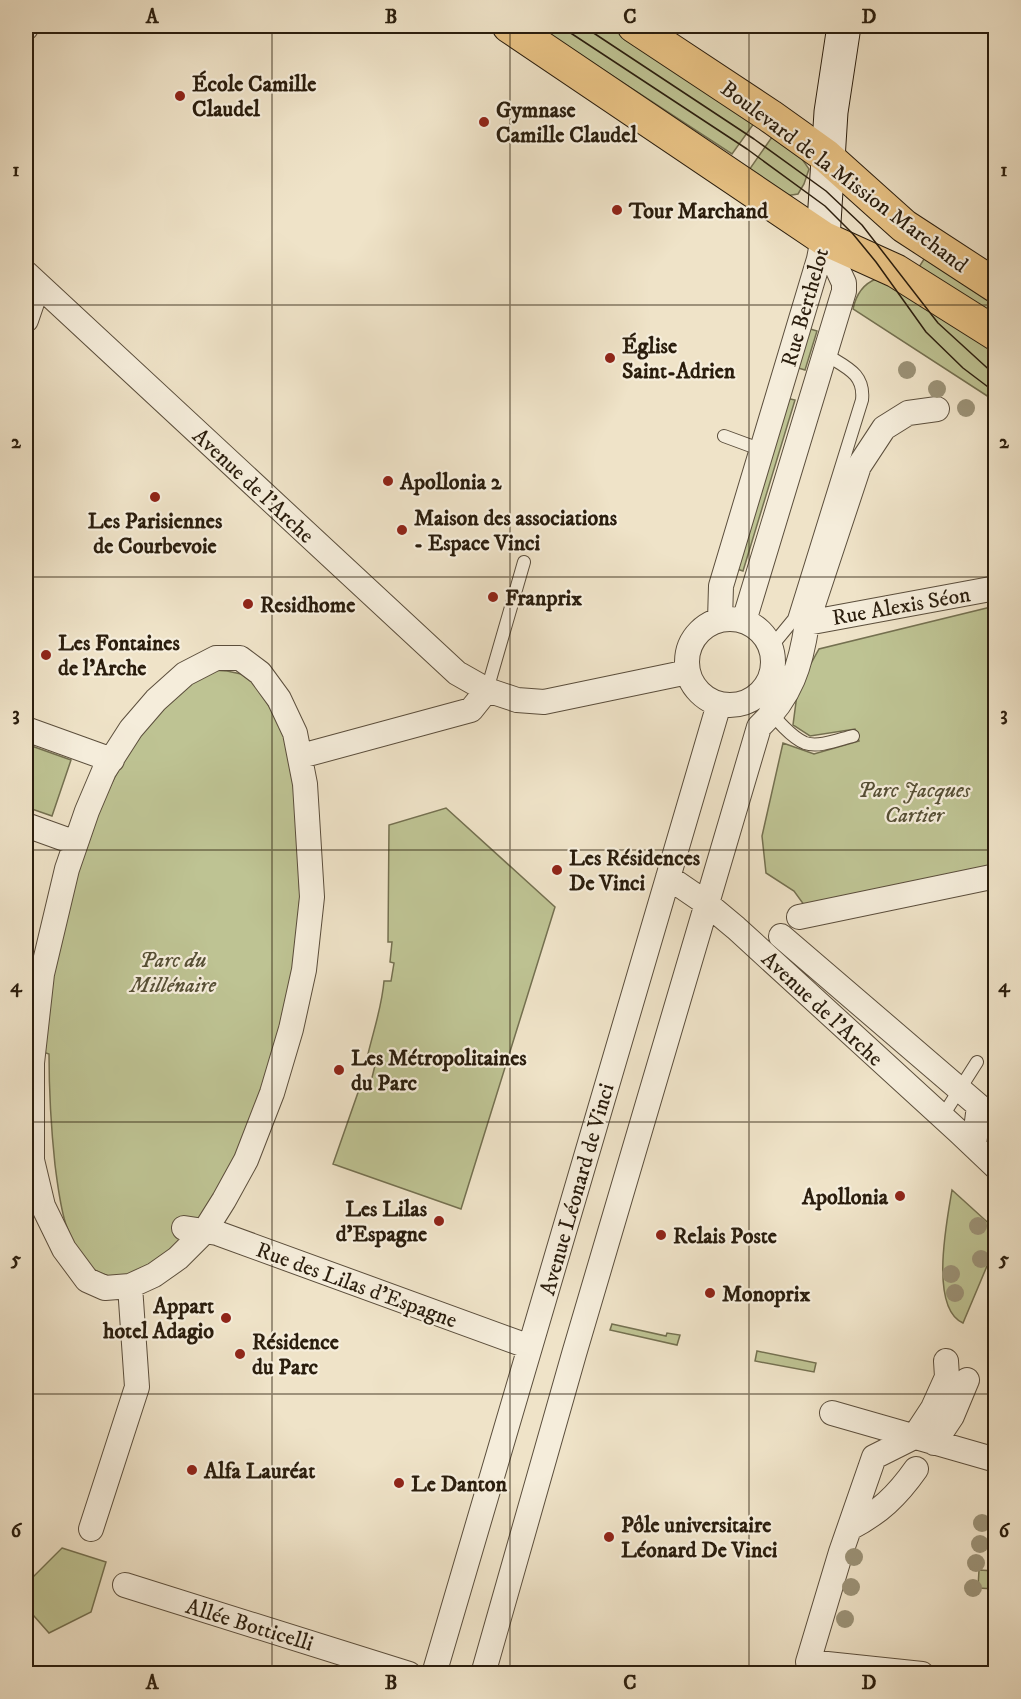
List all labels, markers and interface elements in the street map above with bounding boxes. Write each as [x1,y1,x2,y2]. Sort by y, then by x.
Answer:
text: A [145,5,160,30]
text: B [385,5,397,30]
text: C [623,5,637,30]
text: D [862,5,877,30]
place label: École Camille Claudel [192,70,316,123]
street label: Boulevard de la Mission Marchand [715,75,973,279]
marker: École Camille Claudel [173,89,187,103]
place label: Gymnase Camille Claudel [496,97,637,149]
marker: Gymnase Camille Claudel [477,115,491,129]
text: 1 [12,158,20,183]
text: 1 [1000,158,1008,183]
place label: Tour Marchand [628,198,769,225]
marker: Tour Marchand [610,203,624,217]
street label: Rue Berthelot [776,245,835,370]
place label: Église Saint-Adrien [622,332,736,385]
marker: Église Saint-Adrien [603,351,617,365]
street label: Avenue de l'Arche [186,423,319,549]
text: 2 [11,430,22,455]
text: 2 [999,430,1010,455]
place label: Apollonia 2 [399,469,503,496]
marker: Apollonia 2 [381,474,395,488]
marker: Les Parisiennes de Courbevoie [148,490,162,504]
place label: Maison des associations - Espace Vinci [414,505,618,557]
place label: Les Parisiennes de Courbevoie [88,508,223,560]
marker: Maison des associations - Espace Vinci [395,523,409,537]
street label: Rue Alexis Séon [830,581,973,632]
place label: Franprix [505,585,582,612]
marker: Franprix [486,590,500,604]
place label: Residhome [260,592,355,619]
marker: Residhome [241,597,255,611]
place label: Les Fontaines de l'Arche [58,630,180,682]
marker: Les Fontaines de l'Arche [39,648,53,662]
text: 3 [12,702,20,727]
text: 3 [1000,702,1008,727]
park label: Parc Jacques Cartier [858,777,972,829]
place label: Les Résidences De Vinci [569,845,701,897]
marker: Les Résidences De Vinci [550,863,564,877]
street label: Avenue de l'Arche [755,946,888,1072]
park label: Parc du Millénaire [128,947,216,999]
text: 4 [10,974,23,999]
text: 4 [998,974,1011,999]
place label: Les Métropolitaines du Parc [351,1045,527,1097]
marker: Les Métropolitaines du Parc [332,1063,346,1077]
street label: Avenue Léonard de Vinci [534,1080,621,1299]
place label: Apollonia [801,1184,889,1211]
marker: Apollonia [893,1189,907,1203]
place label: Les Lilas d'Espagne [336,1196,428,1248]
marker: Les Lilas d'Espagne [432,1214,446,1228]
place label: Relais Poste [673,1223,777,1250]
marker: Relais Poste [654,1228,668,1242]
street label: Rue des Lilas d'Espagne [252,1236,461,1334]
text: 5 [10,1247,21,1272]
text: 5 [998,1247,1009,1272]
place label: Monoprix [722,1281,810,1308]
marker: Monoprix [703,1286,717,1300]
place label: Appart hotel Adagio [102,1293,214,1345]
marker: Appart hotel Adagio [219,1311,233,1325]
place label: Résidence du Parc [252,1329,339,1381]
marker: Résidence du Parc [233,1347,247,1361]
place label: Alfa Lauréat [203,1458,315,1485]
marker: Alfa Lauréat [185,1463,199,1477]
place label: Le Danton [411,1471,508,1498]
marker: Le Danton [392,1476,406,1490]
place label: Pôle universitaire Léonard De Vinci [621,1512,778,1564]
text: 6 [11,1519,23,1544]
text: 6 [999,1519,1011,1544]
marker: Pôle universitaire Léonard De Vinci [602,1530,616,1544]
street label: Allée Botticelli [183,1593,317,1658]
text: A [145,1671,160,1696]
text: B [385,1671,397,1696]
text: C [623,1671,637,1696]
text: D [862,1671,877,1696]

